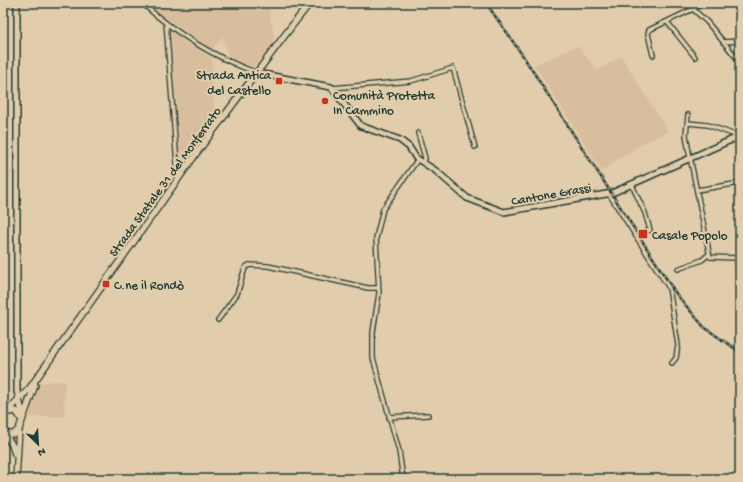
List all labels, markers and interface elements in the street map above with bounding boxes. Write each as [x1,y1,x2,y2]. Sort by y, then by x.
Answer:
place label: Strada Antica del Castello [196,69,272,99]
marker: Strada Antica del Castello [274,76,284,86]
place label: Comunità Protetta In Cammino [333,89,436,119]
marker: Comunità Protetta In Cammino [320,96,330,106]
street label: Strada Statale 31 del Monferrato [107,105,226,260]
street label: Cantone Grassi [510,181,593,210]
marker: Casale Popolo [637,228,649,240]
place label: Casale Popolo [652,229,728,244]
marker: C.ne il Rondò [101,279,111,289]
place label: C.ne il Rondò [114,279,184,294]
north arrow [18,424,58,464]
text: N [36,444,47,458]

